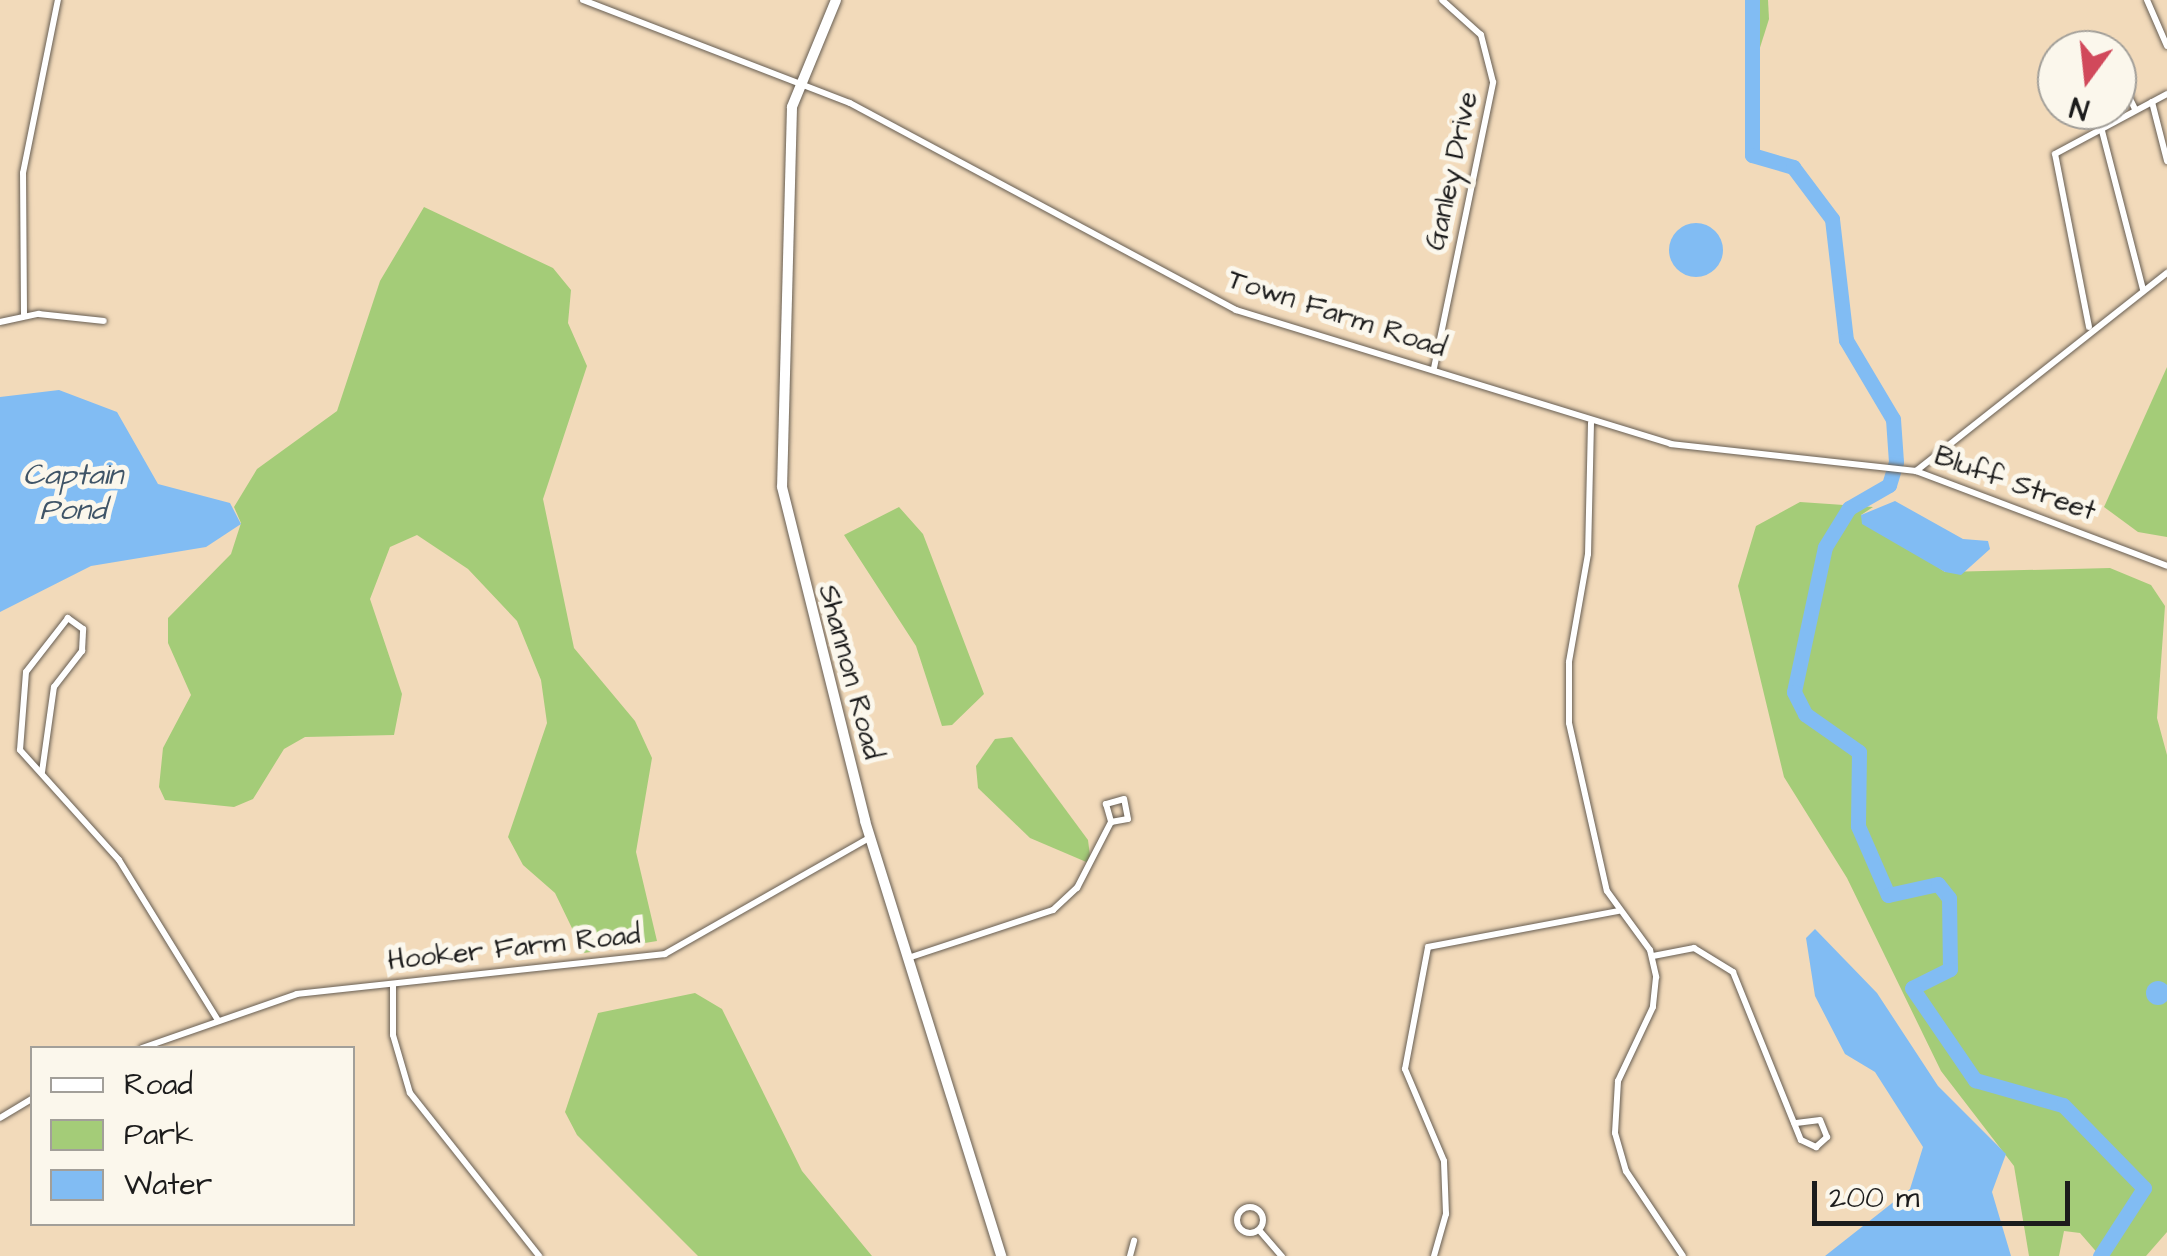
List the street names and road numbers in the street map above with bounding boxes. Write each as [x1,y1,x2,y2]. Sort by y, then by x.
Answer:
street label: Ganley Drive [1419,89,1485,253]
street label: Town Farm Road [1224,263,1450,365]
street label: Bluff Street [1930,439,2100,529]
street label: Shannon Road [811,581,889,763]
street label: Hooker Farm Road [386,918,642,978]

